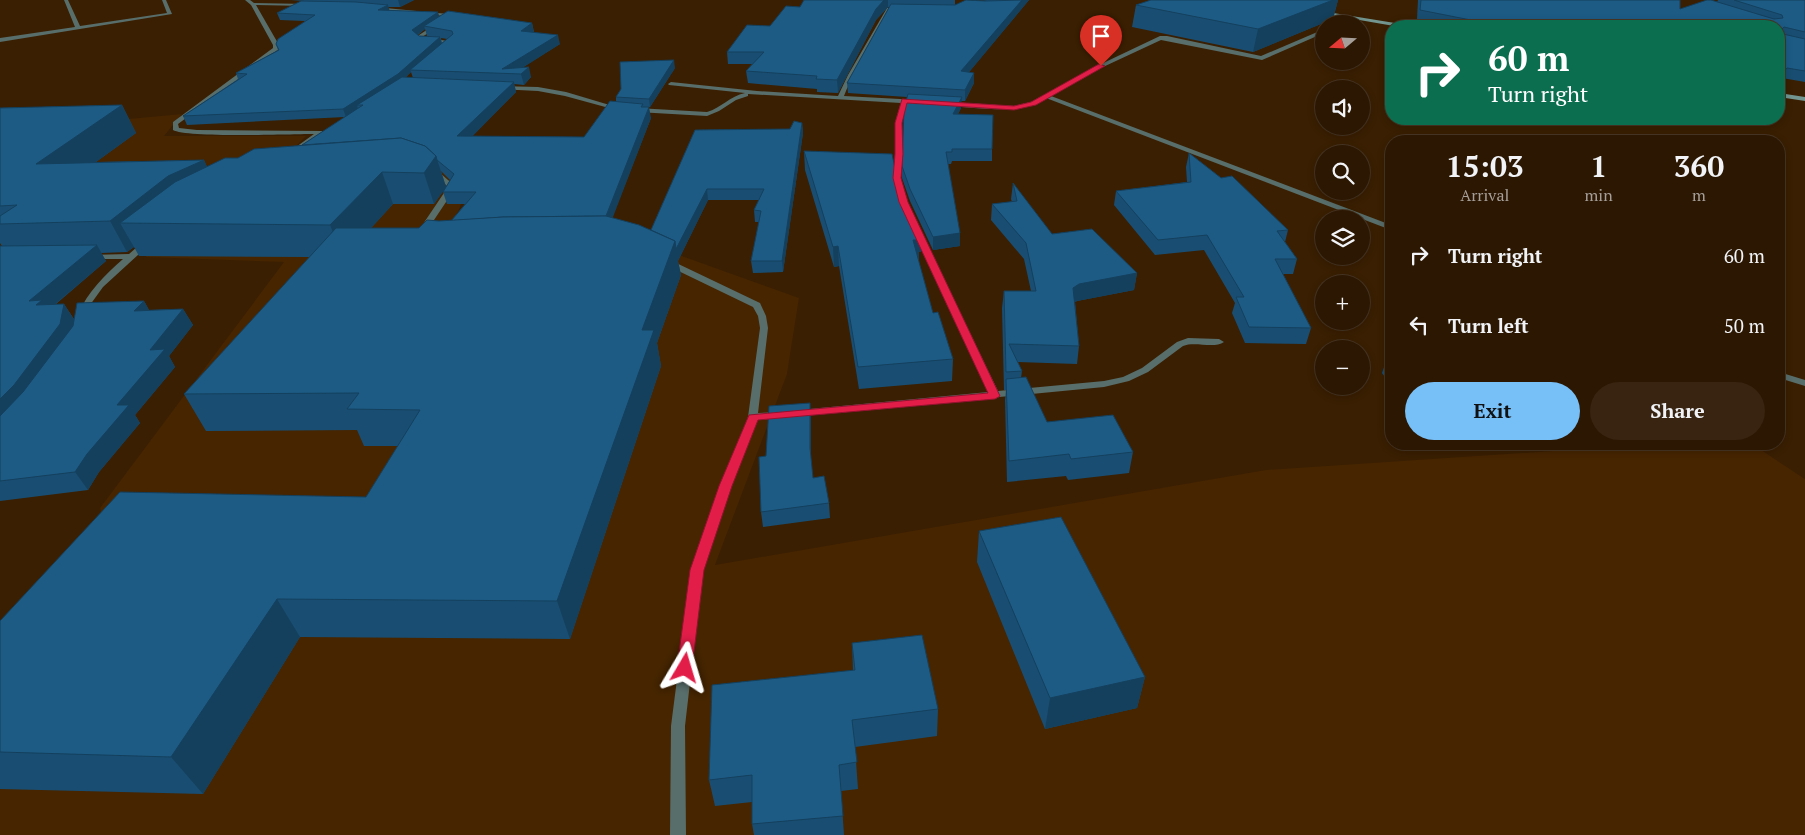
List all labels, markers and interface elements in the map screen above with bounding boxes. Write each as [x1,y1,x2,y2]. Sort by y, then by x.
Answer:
pin [1080,15,1122,66]
north arrow [1315,15,1370,70]
map controls [1315,15,1370,395]
icon: arrive [1087,22,1115,50]
text: 60 m [1488,35,1569,81]
icon: right [1405,40,1470,105]
text: Turn right [1488,79,1588,108]
button: sound [1315,80,1370,135]
button: search [1315,145,1370,200]
text: 15:03 [1446,146,1524,186]
text: 1 [1590,146,1607,186]
text: 360 [1673,146,1724,186]
text: Arrival [1460,184,1509,206]
text: min [1585,184,1613,206]
text: m [1692,184,1706,206]
button: layers [1315,210,1370,265]
icon: right [1405,241,1433,269]
text: Turn right [1448,243,1542,268]
text: 60 m [1724,243,1765,268]
button: + [1315,275,1370,330]
icon: left [1405,311,1433,339]
text: Turn left [1448,313,1529,338]
text: 50 m [1724,313,1765,338]
button: − [1315,340,1370,395]
button: Exit [1405,382,1580,440]
button: Share [1590,382,1765,440]
position arrow [658,641,710,693]

